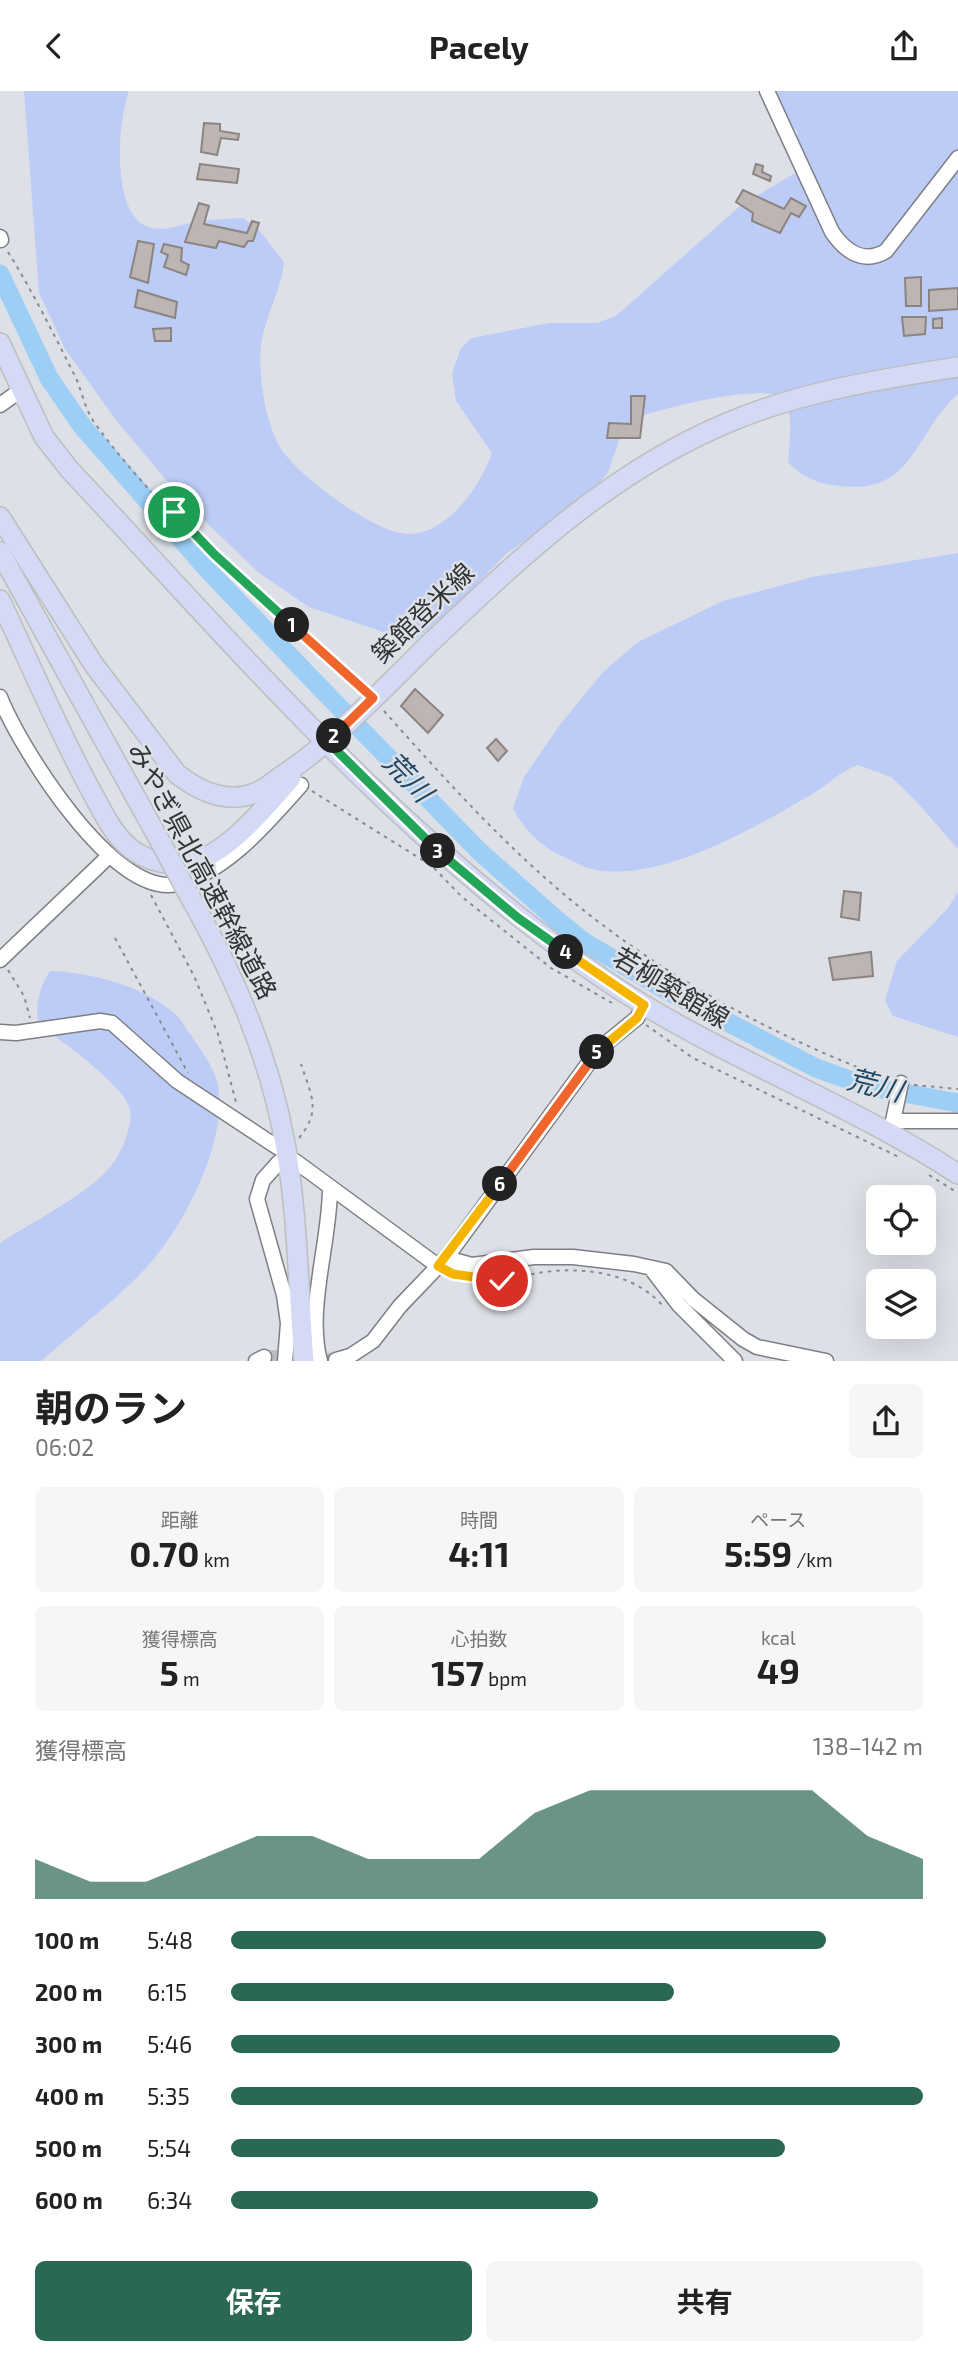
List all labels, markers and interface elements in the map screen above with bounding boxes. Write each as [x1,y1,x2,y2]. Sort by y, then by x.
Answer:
icon: back [35,27,73,65]
text: Pacely [429,27,529,65]
icon: share [885,27,923,65]
pin [144,482,204,542]
icon: arrive [155,493,193,531]
street label: 築館登米線 [364,556,479,668]
pin: 1 [274,607,310,643]
text: 1 [287,613,296,636]
pin: 2 [316,719,352,753]
text: 2 [328,724,339,747]
street label: みやぎ県北高速幹線道路 [123,737,284,1004]
water label: 荒川 [377,744,442,810]
pin: 3 [420,833,456,869]
text: 3 [432,839,443,862]
pin: 4 [548,935,584,969]
text: 4 [559,940,572,963]
street label: 若柳築館線 [608,940,735,1033]
pin: 5 [580,1035,614,1069]
text: 5 [591,1040,602,1063]
water label: 荒川 [844,1061,909,1108]
pin: 6 [482,1167,518,1201]
text: 6 [494,1172,505,1195]
map controls [866,1185,936,1339]
button: locate [866,1185,936,1255]
pin [472,1251,532,1311]
icon: check [483,1262,521,1300]
button: layers [866,1269,936,1339]
text: 朝のラン [35,1384,187,1430]
button: share [849,1384,923,1458]
text: 06:02 [35,1433,94,1461]
text: 距離 [161,1508,199,1531]
text: 時間 [460,1508,498,1531]
text: ペース [750,1508,806,1531]
text: 0.70 [129,1532,199,1574]
text: 4:11 [448,1532,510,1574]
text: 5:59 [724,1532,792,1574]
text: km [199,1548,230,1571]
text: /km [792,1548,833,1571]
text: kcal [761,1626,796,1649]
text: 獲得標高 [142,1627,218,1650]
text: 心拍数 [450,1627,508,1650]
text: 49 [757,1649,800,1691]
text: 5 [160,1651,179,1693]
text: 157 [431,1651,484,1693]
text: m [179,1667,200,1690]
text: bpm [484,1667,527,1690]
text: 138–142 m [813,1732,923,1760]
text: 獲得標高 [35,1736,127,1764]
text: 100 m [35,1926,99,1954]
text: 5:48 [147,1926,193,1954]
text: 200 m [35,1978,103,2006]
text: 6:15 [147,1978,187,2006]
text: 300 m [35,2030,102,2058]
text: 5:46 [147,2030,192,2058]
text: 400 m [35,2082,104,2110]
text: 5:35 [147,2082,190,2110]
text: 500 m [35,2134,102,2162]
text: 5:54 [147,2134,191,2162]
text: 600 m [35,2186,103,2214]
text: 6:34 [147,2186,193,2214]
button: 保存 [35,2261,472,2341]
button: 共有 [486,2261,923,2341]

